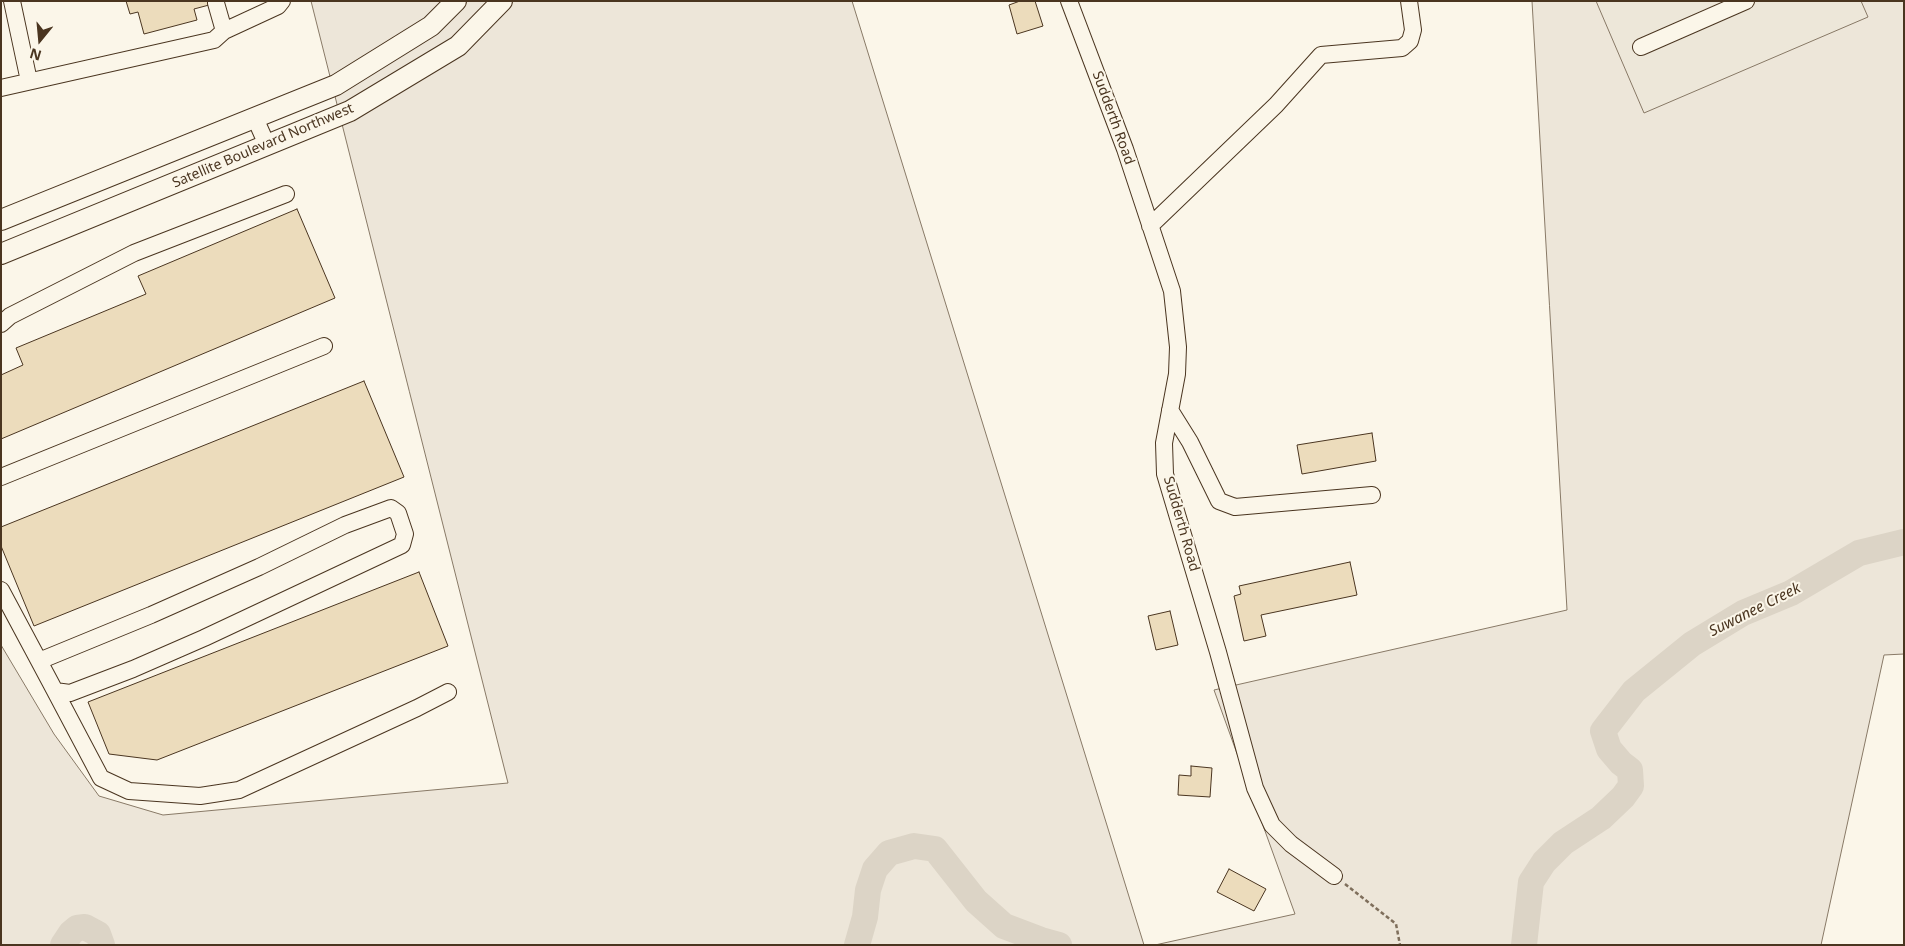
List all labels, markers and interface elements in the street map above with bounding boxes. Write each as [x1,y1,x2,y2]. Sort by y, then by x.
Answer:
north arrow [15,15,65,65]
text: N [27,44,44,66]
street label: Sudderth Road [1088,69,1138,167]
street label: Satellite Boulevard Northwest [170,100,356,192]
street label: Sudderth Road [1159,474,1203,574]
water label: Suwanee Creek [1706,579,1804,641]

